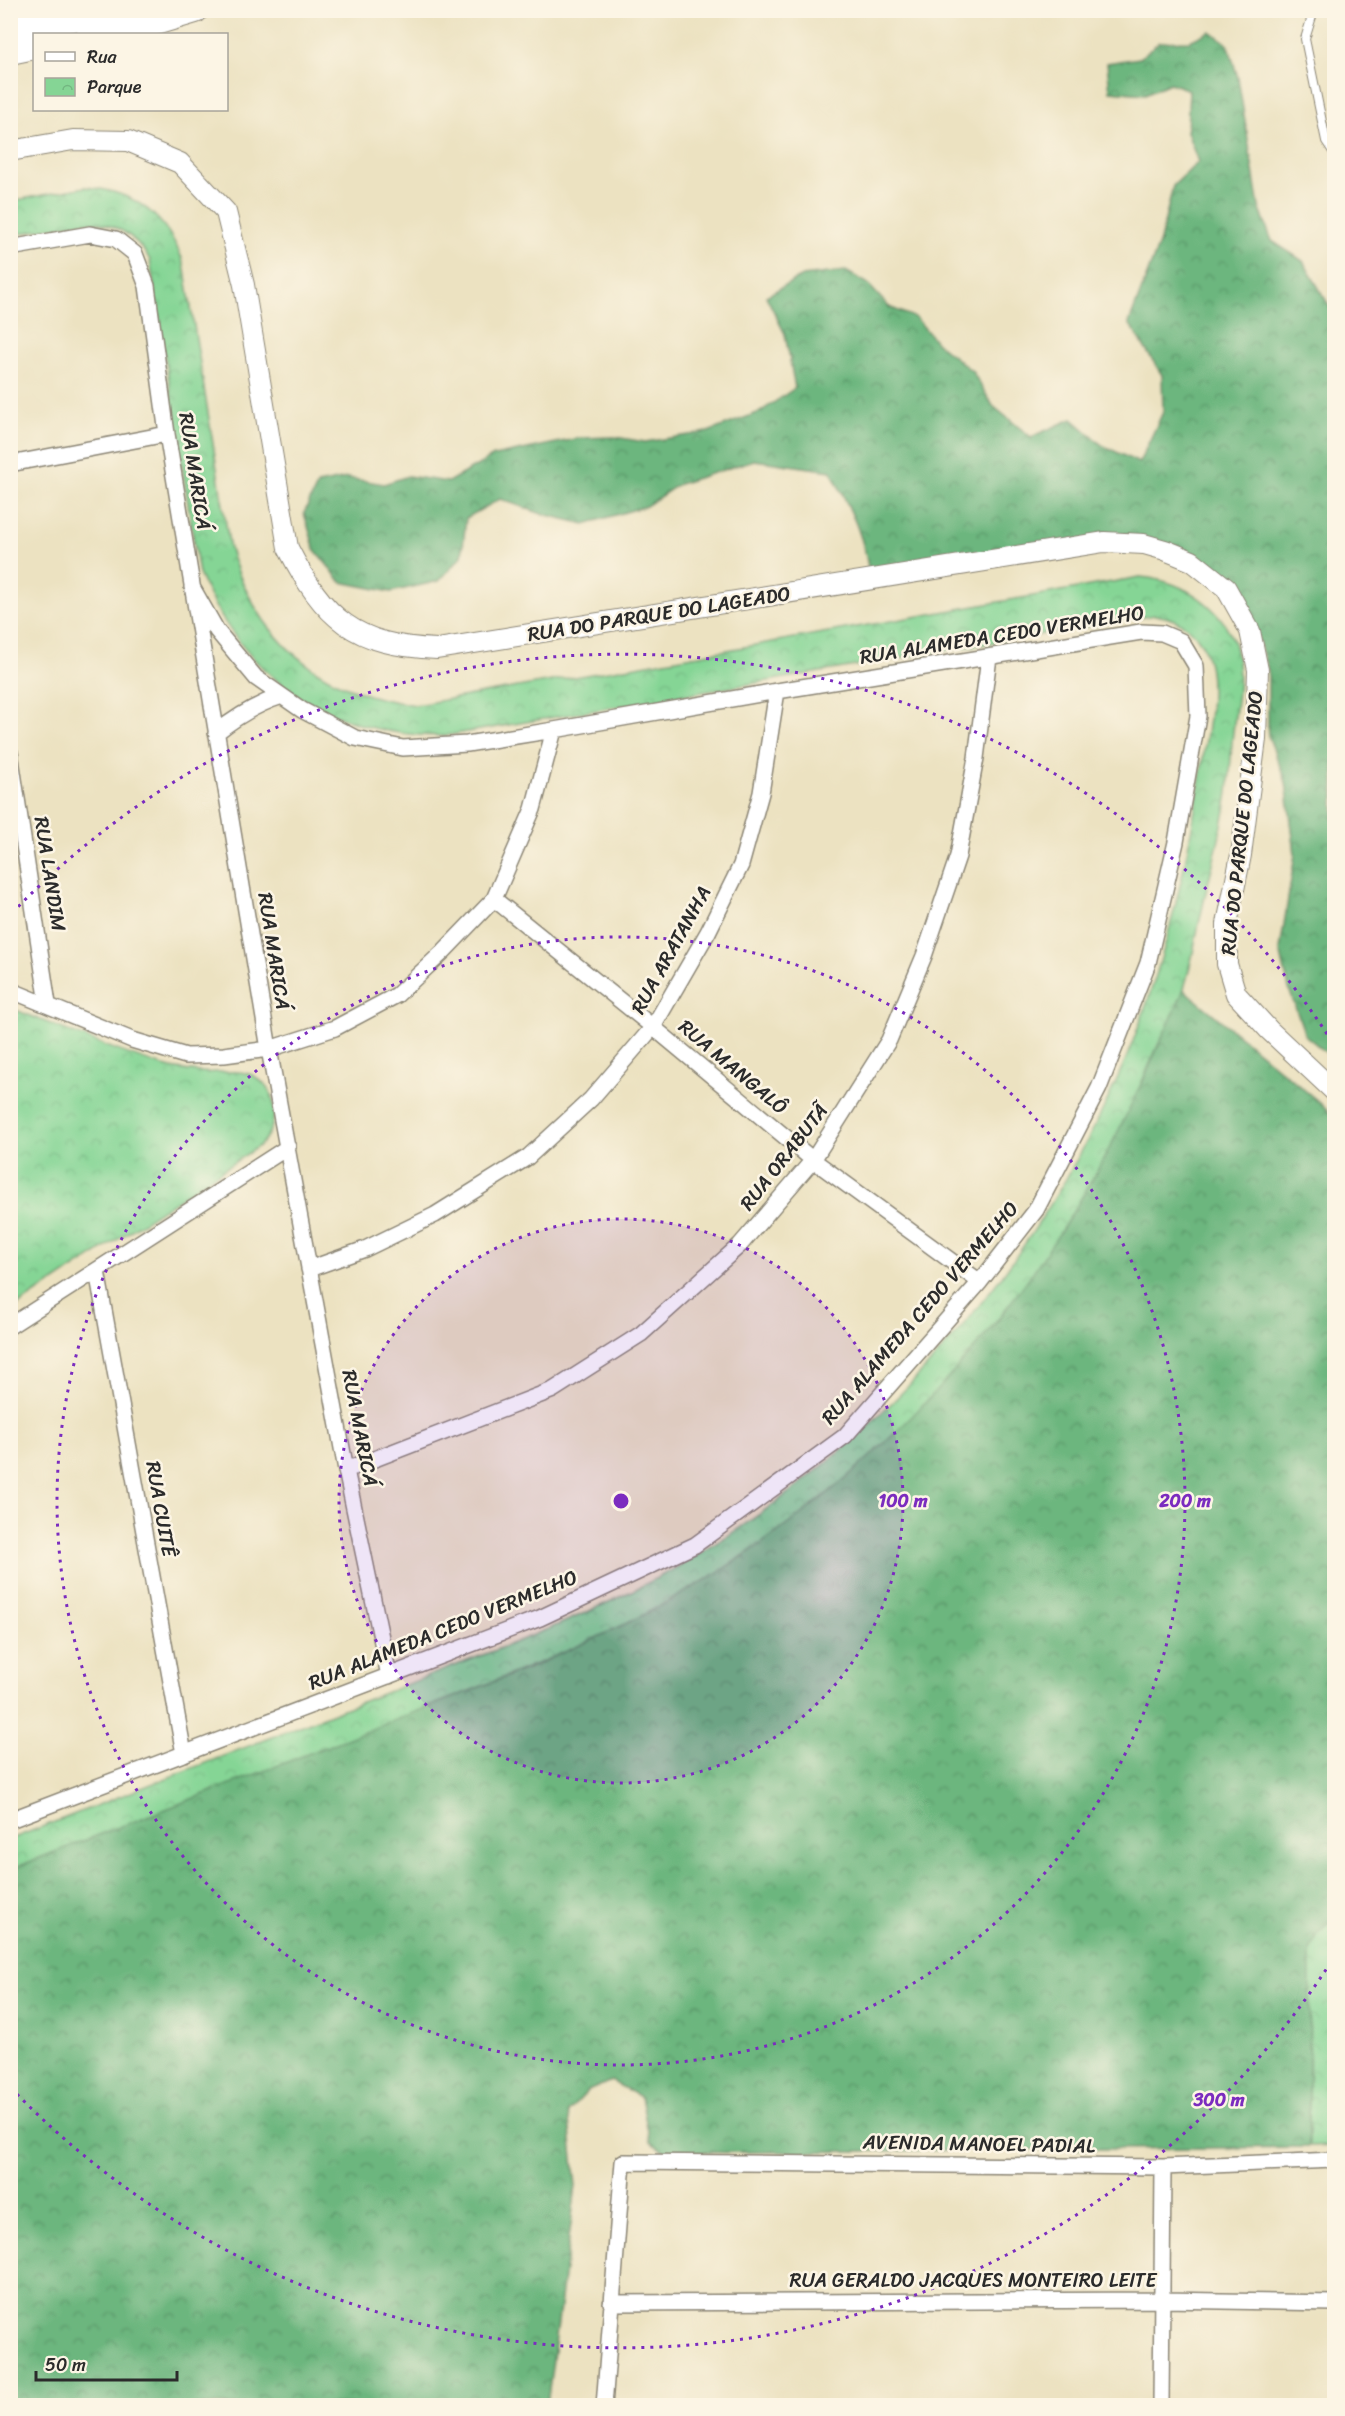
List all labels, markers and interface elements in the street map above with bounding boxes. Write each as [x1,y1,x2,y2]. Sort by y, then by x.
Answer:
legend [33,33,228,111]
text: Rua [87,41,118,73]
text: Parque [87,71,142,103]
street label: RUA MARICÁ [168,410,222,535]
street label: RUA DO PARQUE DO LAGEADO [525,576,793,652]
street label: RUA ALAMEDA CEDO VERMELHO [857,595,1147,675]
street label: RUA DO PARQUE DO LAGEADO [1211,689,1273,957]
street label: RUA LANDIM [24,814,76,934]
street label: RUA ARATANHA [621,879,721,1021]
street label: RUA MARICÁ [247,890,301,1015]
street label: RUA MANGALÔ [670,1010,796,1124]
street label: RUA ORABUTÃ [731,1094,839,1218]
street label: RUA ALAMEDA CEDO VERMELHO [812,1193,1028,1433]
street label: RUA MARICÁ [332,1367,389,1492]
street label: RUA CUITÊ [135,1458,187,1562]
text: 100 m [879,1485,928,1517]
text: 200 m [1158,1485,1211,1517]
centre of rings [611,1491,631,1511]
street label: RUA ALAMEDA CEDO VERMELHO [303,1560,583,1700]
text: 300 m [1192,2084,1245,2116]
street label: AVENIDA MANOEL PADIAL [862,2124,1096,2164]
street label: RUA GERALDO JACQUES MONTEIRO LEITE [790,2263,1158,2298]
scale bar [36,2344,177,2382]
text: 50 m [45,2349,86,2381]

